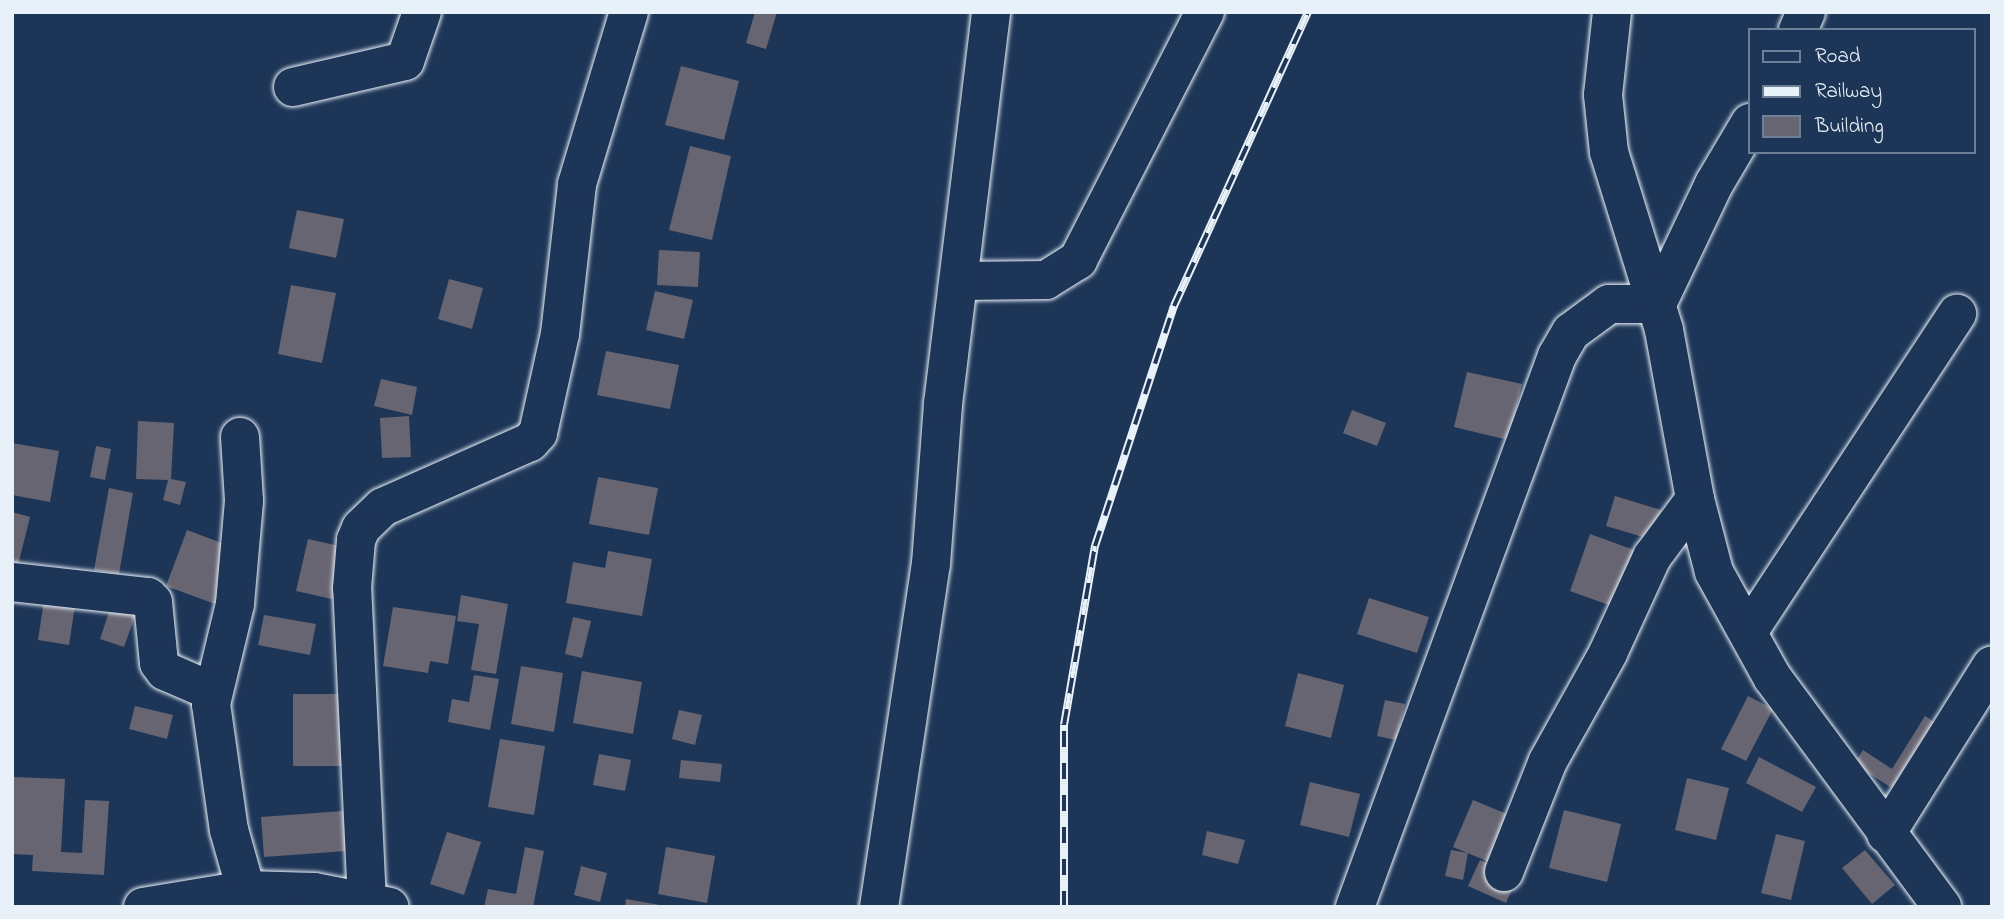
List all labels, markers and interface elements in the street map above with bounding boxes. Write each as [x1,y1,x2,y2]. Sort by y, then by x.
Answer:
legend [1748,28,1976,154]
text: Road [1815,42,1861,72]
text: Railway [1815,77,1882,107]
text: Building [1815,112,1884,142]

